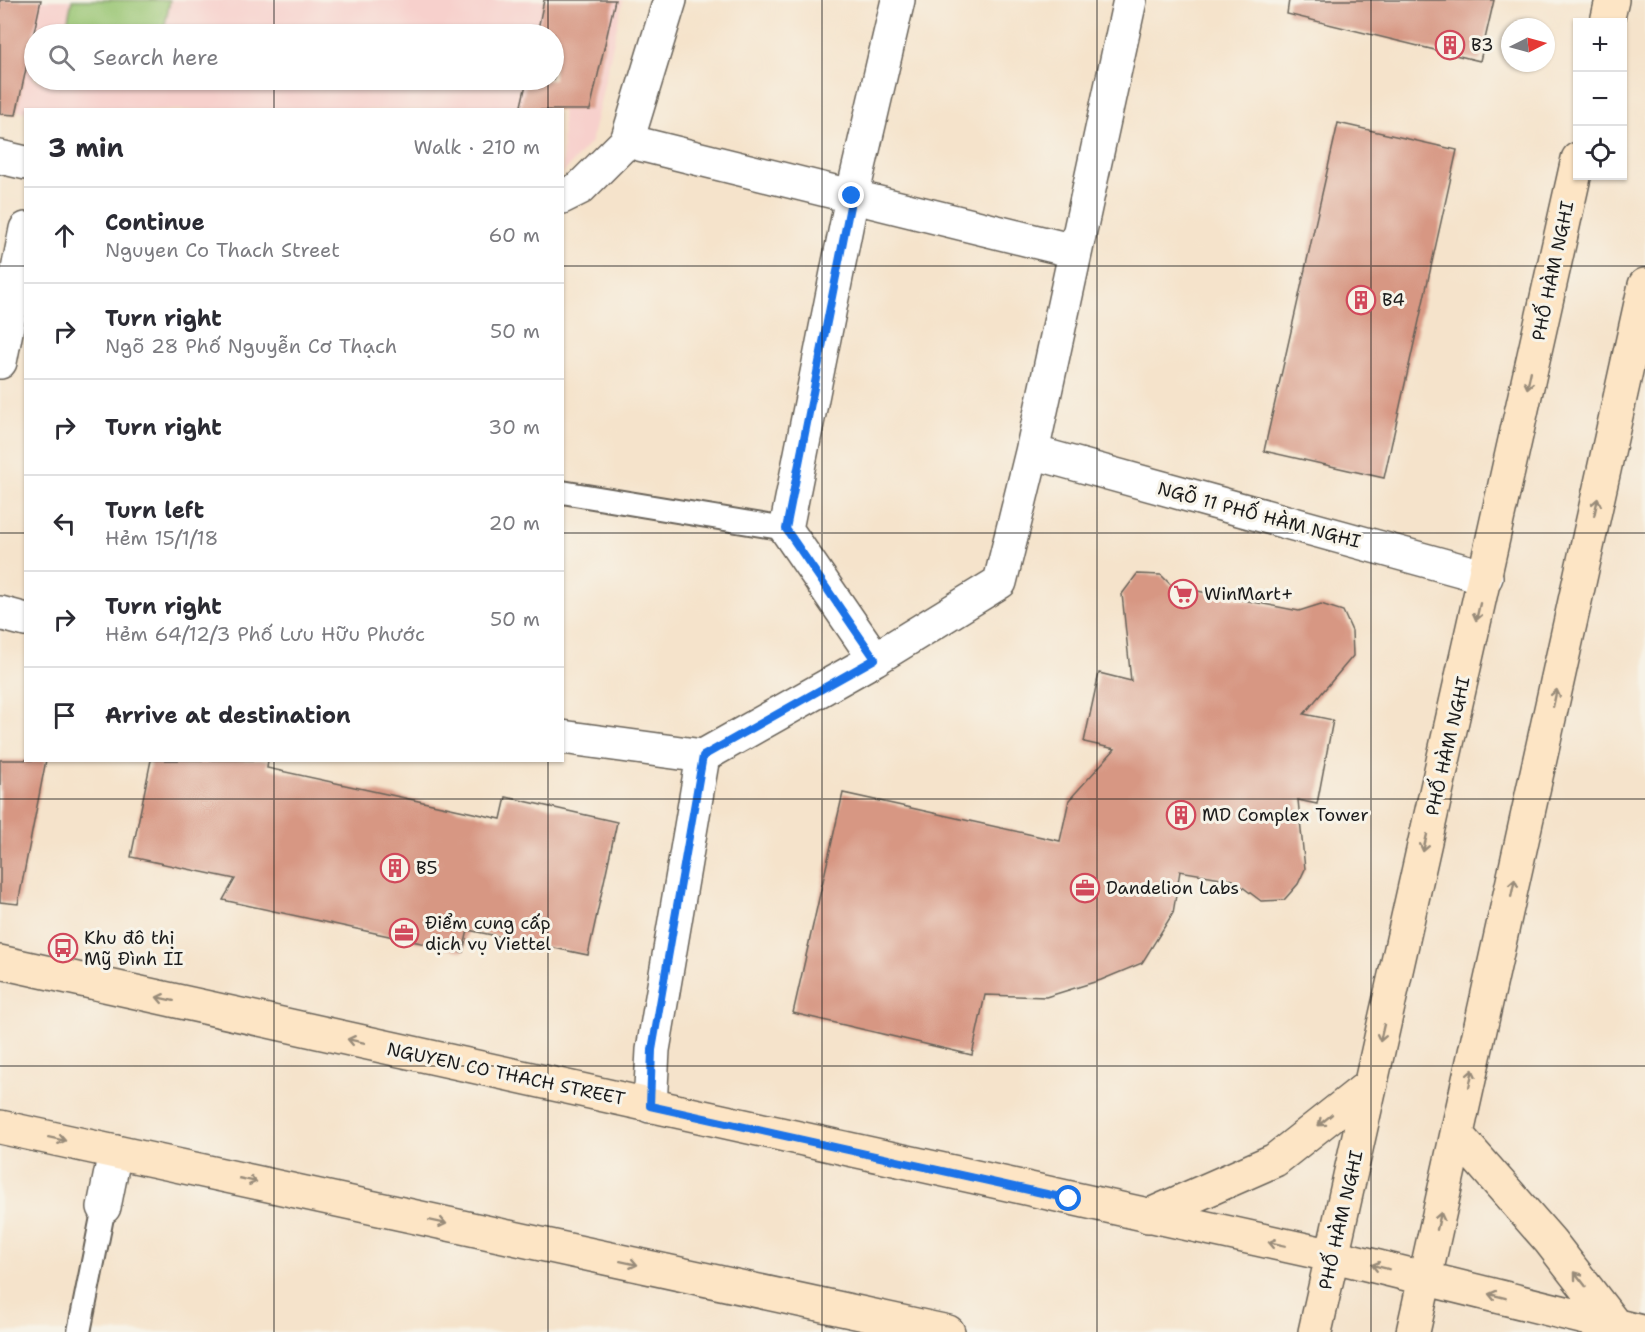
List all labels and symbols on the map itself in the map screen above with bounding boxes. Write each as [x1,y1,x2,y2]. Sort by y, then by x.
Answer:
north arrow [1501,18,1555,72]
building icon: B3 [1434,29,1466,61]
place label: B3 [1471,33,1494,57]
route end [838,182,864,208]
street label: PHỐ HÀM NGHI [1525,198,1580,343]
building icon: B4 [1345,284,1377,316]
place label: B4 [1382,288,1405,312]
one-way arrow [1523,370,1534,389]
street label: NGÕ 11 PHỐ HÀM NGHI [1155,474,1364,554]
one-way arrow [1591,498,1603,517]
supermarket icon: WinMart+ [1167,578,1199,610]
place label: WinMart+ [1204,582,1294,606]
one-way arrow [1472,602,1484,621]
street label: PHỐ HÀM NGHI [1418,673,1476,818]
one-way arrow [1549,688,1561,707]
building icon: MD Complex Tower [1165,799,1197,831]
place label: MD Complex Tower [1202,803,1369,827]
one-way arrow [1419,833,1431,852]
building icon: B5 [379,852,411,884]
place label: B5 [416,856,438,880]
office icon: Dandelion Labs [1069,872,1101,904]
place label: Dandelion Labs [1106,876,1239,900]
one-way arrow [1508,879,1519,898]
place label: Điểm cung cấp dịch vụ Viettel [425,911,552,956]
office icon: Điểm cung cấp dịch vụ Viettel [388,917,420,949]
place label: Khu đô thị Mỹ Đình II [84,926,184,971]
bus stop icon: Khu đô thị Mỹ Đình II [47,932,79,964]
one-way arrow [156,993,176,1004]
one-way arrow [1376,1022,1387,1042]
one-way arrow [347,1034,366,1046]
street label: NGUYEN CO THACH STREET [385,1037,627,1111]
one-way arrow [1466,1069,1477,1089]
one-way arrow [1317,1114,1333,1127]
one-way arrow [47,1134,66,1145]
street label: PHỐ HÀM NGHI [1311,1147,1369,1292]
one-way arrow [238,1175,257,1187]
route start [1055,1185,1081,1211]
one-way arrow [1434,1211,1445,1231]
one-way arrow [429,1216,448,1228]
one-way arrow [1268,1238,1287,1249]
one-way arrow [619,1258,638,1269]
one-way arrow [1371,1261,1390,1273]
one-way arrow [1573,1271,1586,1287]
one-way arrow [1488,1289,1507,1301]

